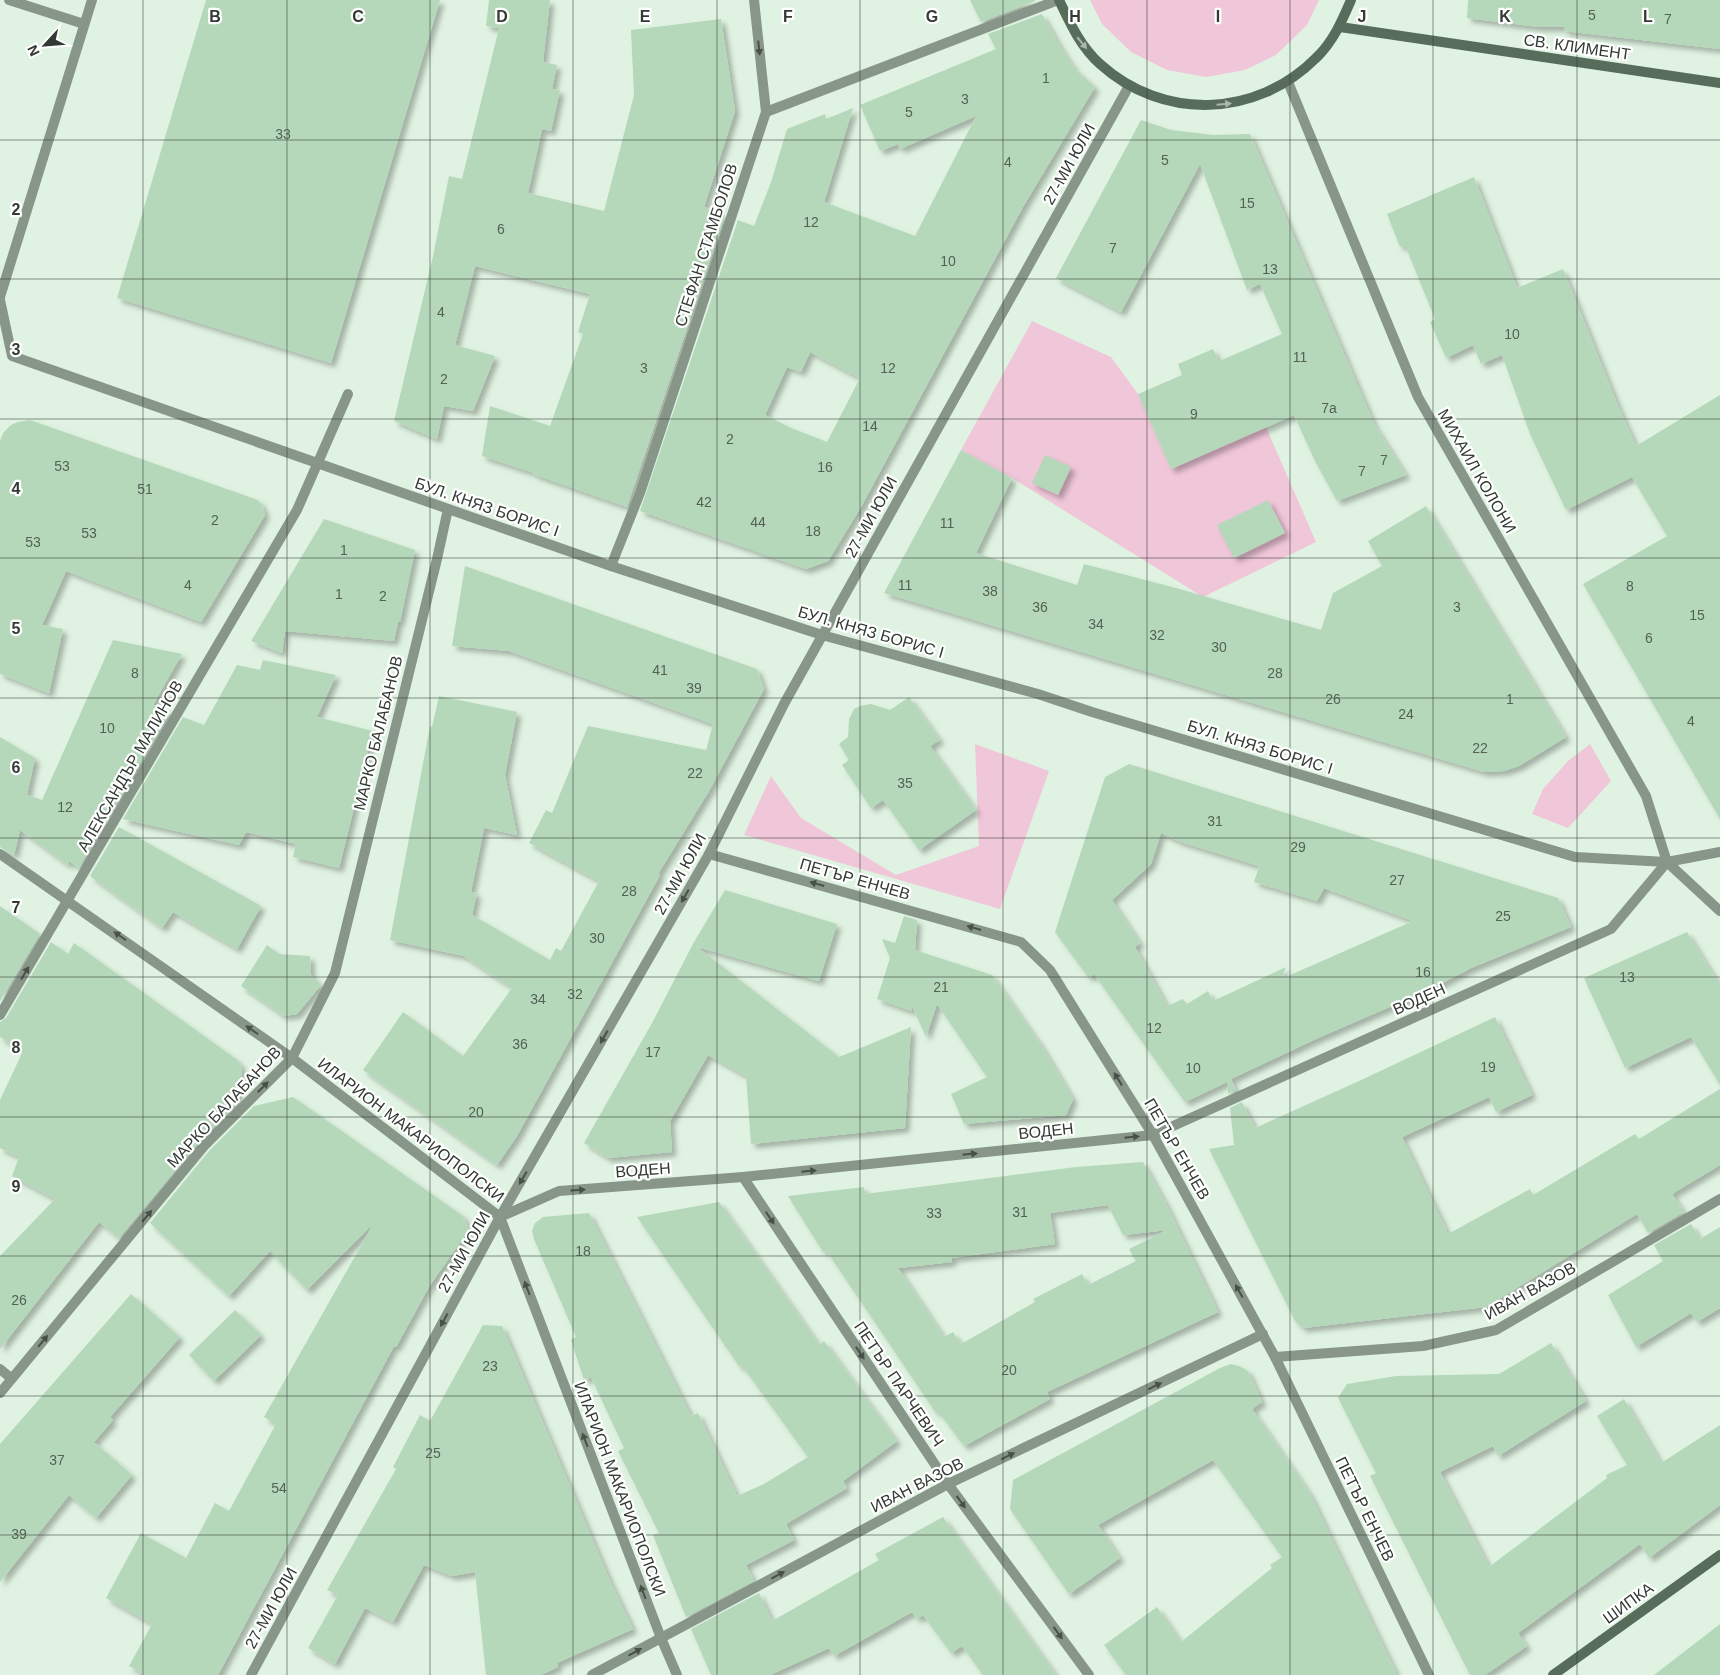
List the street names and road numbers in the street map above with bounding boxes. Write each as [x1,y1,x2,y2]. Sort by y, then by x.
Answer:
street label: СВ. КЛИМЕНТ [1522,31,1632,63]
street label: 27-МИ ЮЛИ [1040,121,1098,207]
street label: СТЕФАН СТАМБОЛОВ [672,161,740,329]
street label: МИХАИЛ КОЛОНИ [1435,406,1519,536]
street label: БУЛ. КНЯЗ БОРИС I [413,474,561,540]
street label: 27-МИ ЮЛИ [842,474,900,560]
street label: БУЛ. КНЯЗ БОРИС I [796,603,946,661]
street label: МАРКО БАЛАБАНОВ [351,654,405,812]
street label: АЛЕКСАНДЪР МАЛИНОВ [74,678,186,854]
street label: БУЛ. КНЯЗ БОРИС I [1185,717,1335,777]
street label: 27-МИ ЮЛИ [651,831,709,917]
street label: ПЕТЪР ЕНЧЕВ [798,855,912,903]
street label: ВОДЕН [1390,980,1448,1018]
street label: МАРКО БАЛАБАНОВ [164,1043,284,1171]
street label: ИЛАРИОН МАКАРИОПОЛСКИ [315,1054,507,1206]
street label: ПЕТЪР ЕНЧЕВ [1141,1095,1213,1203]
street label: ВОДЕН [1018,1120,1074,1142]
street label: ВОДЕН [615,1160,671,1180]
street label: 27-МИ ЮЛИ [435,1209,493,1295]
street label: ИВАН ВАЗОВ [1481,1259,1579,1323]
street label: ПЕТЪР ПАРЧЕВИЧ [851,1318,947,1450]
street label: ИЛАРИОН МАКАРИОПОЛСКИ [571,1379,669,1599]
street label: ИВАН ВАЗОВ [868,1454,966,1516]
street label: ПЕТЪР ЕНЧЕВ [1332,1454,1398,1564]
street label: 27-МИ ЮЛИ [242,1565,300,1651]
street label: ШИПКА [1600,1579,1657,1627]

